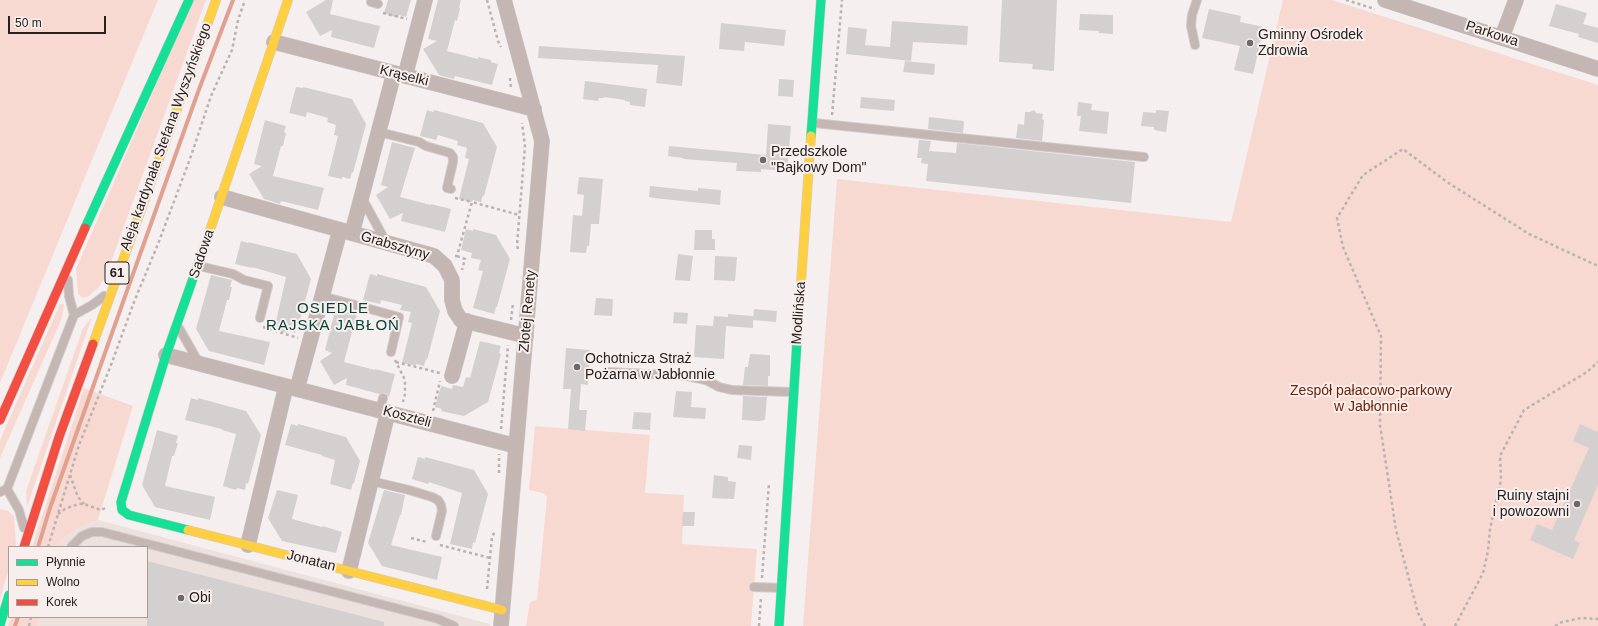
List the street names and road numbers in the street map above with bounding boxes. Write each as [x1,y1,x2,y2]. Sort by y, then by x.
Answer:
street label: Parkowa [1464,18,1520,50]
street label: Aleja kardynała Stefana Wyszyńskiego [117,21,215,253]
street label: Krąselki [378,62,430,90]
street label: Sadowa [186,227,218,281]
street label: Grabsztyny [359,228,431,264]
road number: 61 [105,262,129,284]
street label: Złotej Renety [516,269,540,353]
street label: Modlińska [788,281,810,345]
street label: Koszteli [381,403,433,431]
street label: Jonatan [285,547,337,575]

